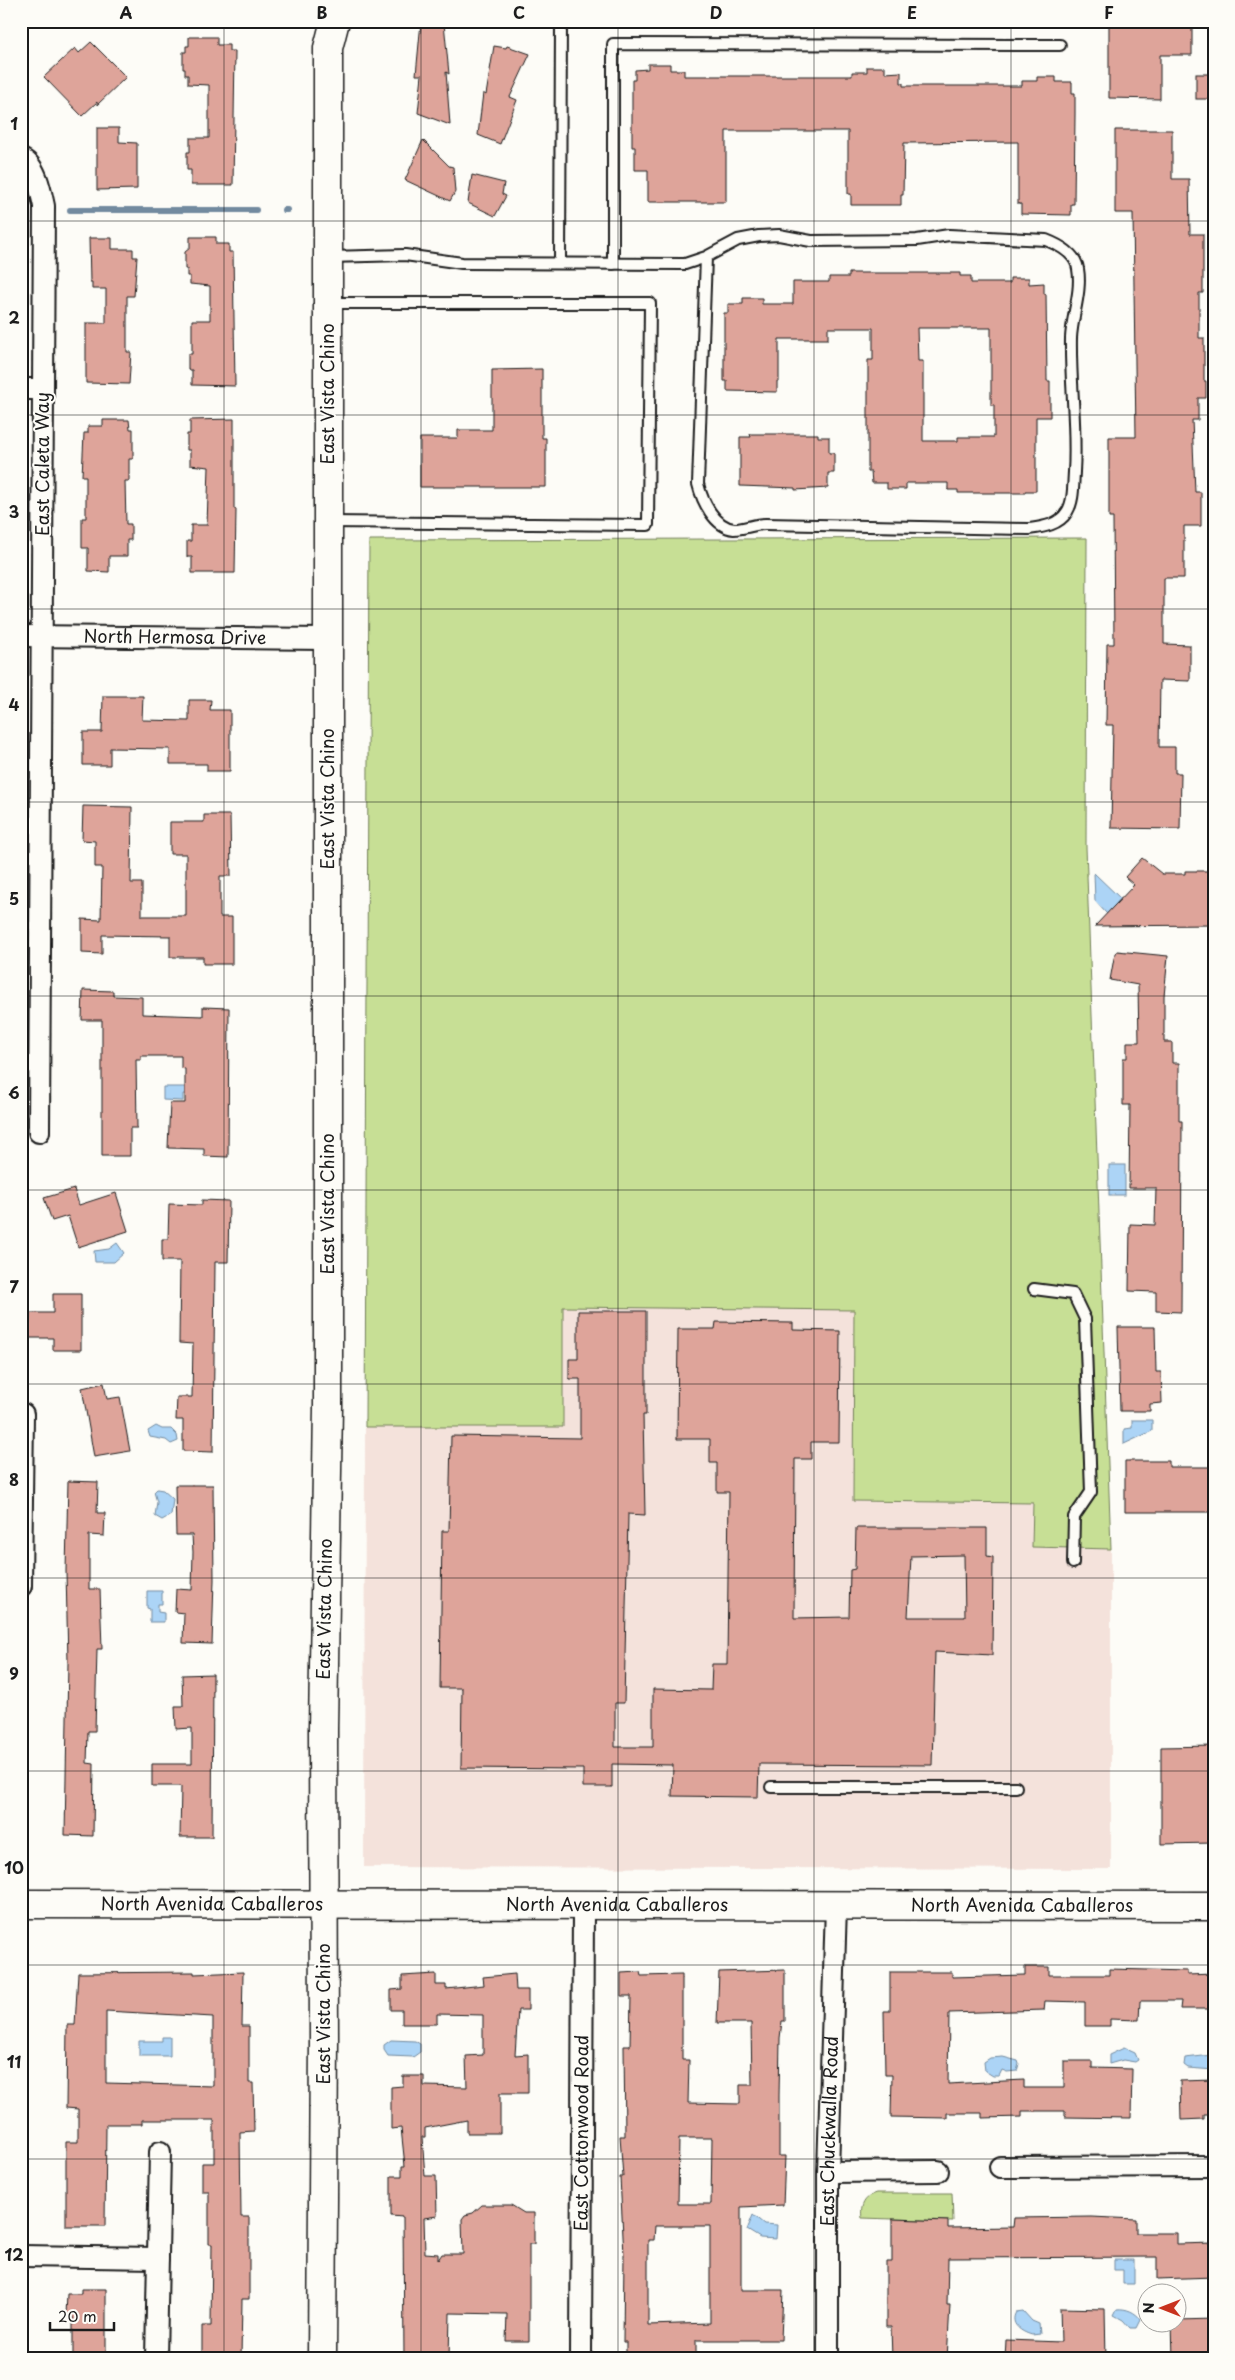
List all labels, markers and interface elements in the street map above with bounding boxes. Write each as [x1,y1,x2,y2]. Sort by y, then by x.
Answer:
text: A [120,0,133,24]
text: B [317,0,328,24]
text: C [513,0,525,24]
text: D [710,0,722,24]
text: E [907,0,917,24]
text: F [1104,0,1114,24]
text: 1 [10,111,18,135]
text: 2 [8,305,20,329]
street label: East Vista Chino [313,323,340,465]
street label: East Caleta Way [28,392,55,536]
text: 3 [9,499,19,523]
street label: North Hermosa Drive [83,622,267,650]
text: 4 [9,692,20,716]
street label: East Vista Chino [313,728,340,870]
text: 5 [9,886,19,910]
text: 6 [8,1080,20,1104]
street label: East Vista Chino [313,1133,340,1275]
text: 7 [9,1274,19,1298]
text: 8 [9,1467,19,1491]
street label: East Vista Chino [309,1538,338,1680]
text: 9 [9,1661,19,1685]
text: 10 [4,1855,24,1879]
street label: North Avenida Caballeros [101,1889,323,1917]
street label: North Avenida Caballeros [506,1890,728,1917]
street label: North Avenida Caballeros [911,1890,1133,1918]
street label: East Vista Chino [309,1943,336,2085]
street label: East Cottonwood Road [567,2035,594,2231]
street label: East Chuckwalla Road [813,2035,844,2226]
text: 11 [7,2049,21,2073]
text: 12 [5,2242,23,2266]
north arrow [1138,2282,1188,2332]
scale bar [50,2300,114,2332]
text: N [1138,2302,1159,2314]
text: 20 m [58,2304,97,2327]

